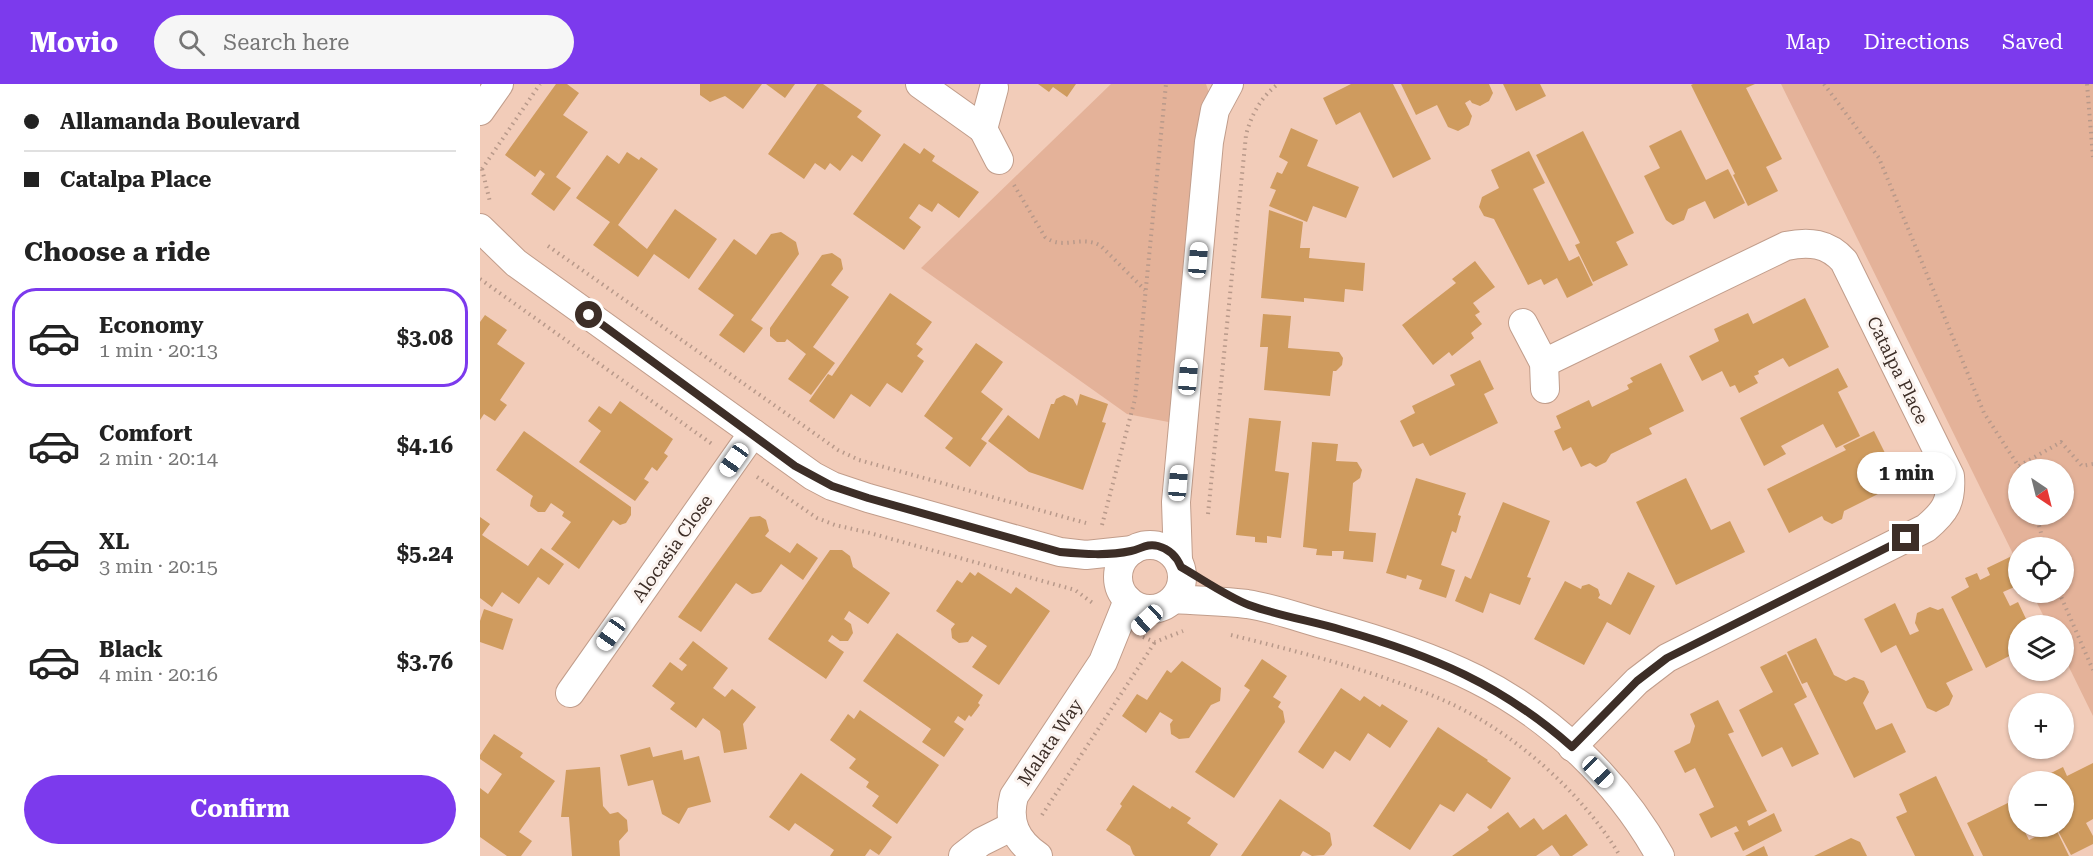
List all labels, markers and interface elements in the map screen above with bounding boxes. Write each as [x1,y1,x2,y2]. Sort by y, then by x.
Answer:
search box [154,15,574,69]
text: Movio [30,26,118,59]
icon: search [175,26,208,59]
text: Search here [223,30,349,55]
text: Map [1786,30,1830,54]
text: Directions [1863,30,1969,54]
text: Saved [2002,30,2063,54]
text: Allamanda Boulevard [60,109,300,134]
text: Catalpa Place [60,167,211,192]
text: Choose a ride [24,236,210,268]
car [1187,241,1209,279]
route start [575,301,602,328]
icon: car [27,311,81,365]
text: Economy [99,313,203,338]
street label: Catalpa Place [1863,313,1933,427]
text: $3.08 [397,325,453,350]
text: 1 min · 20:13 [99,338,218,362]
car [1177,358,1199,396]
icon: car [27,419,81,473]
text: Comfort [99,421,192,446]
text: $4.16 [397,433,453,458]
car [716,440,752,480]
text: 2 min · 20:14 [99,446,218,470]
callout: 1 min [1856,451,1956,493]
north arrow [2008,459,2074,525]
map controls [2008,459,2074,837]
text: 1 min [1879,461,1934,485]
car [1167,464,1189,502]
street label: Alocasia Close [627,490,717,606]
route end [1892,524,1919,551]
icon: car [27,527,81,581]
text: XL [99,529,129,554]
button: locate [2008,537,2074,603]
text: $5.24 [397,541,453,566]
text: 3 min · 20:15 [99,554,218,578]
car [1128,601,1166,639]
car [593,614,629,654]
button: layers [2008,615,2074,681]
icon: car [27,635,81,689]
text: Black [99,637,163,662]
text: $3.76 [397,649,453,674]
text: 4 min · 20:16 [99,662,218,686]
button: + [2008,693,2074,759]
street label: Malata Way [1013,694,1087,789]
car [1579,753,1617,791]
button: − [2008,771,2074,837]
button: Confirm [24,775,456,844]

